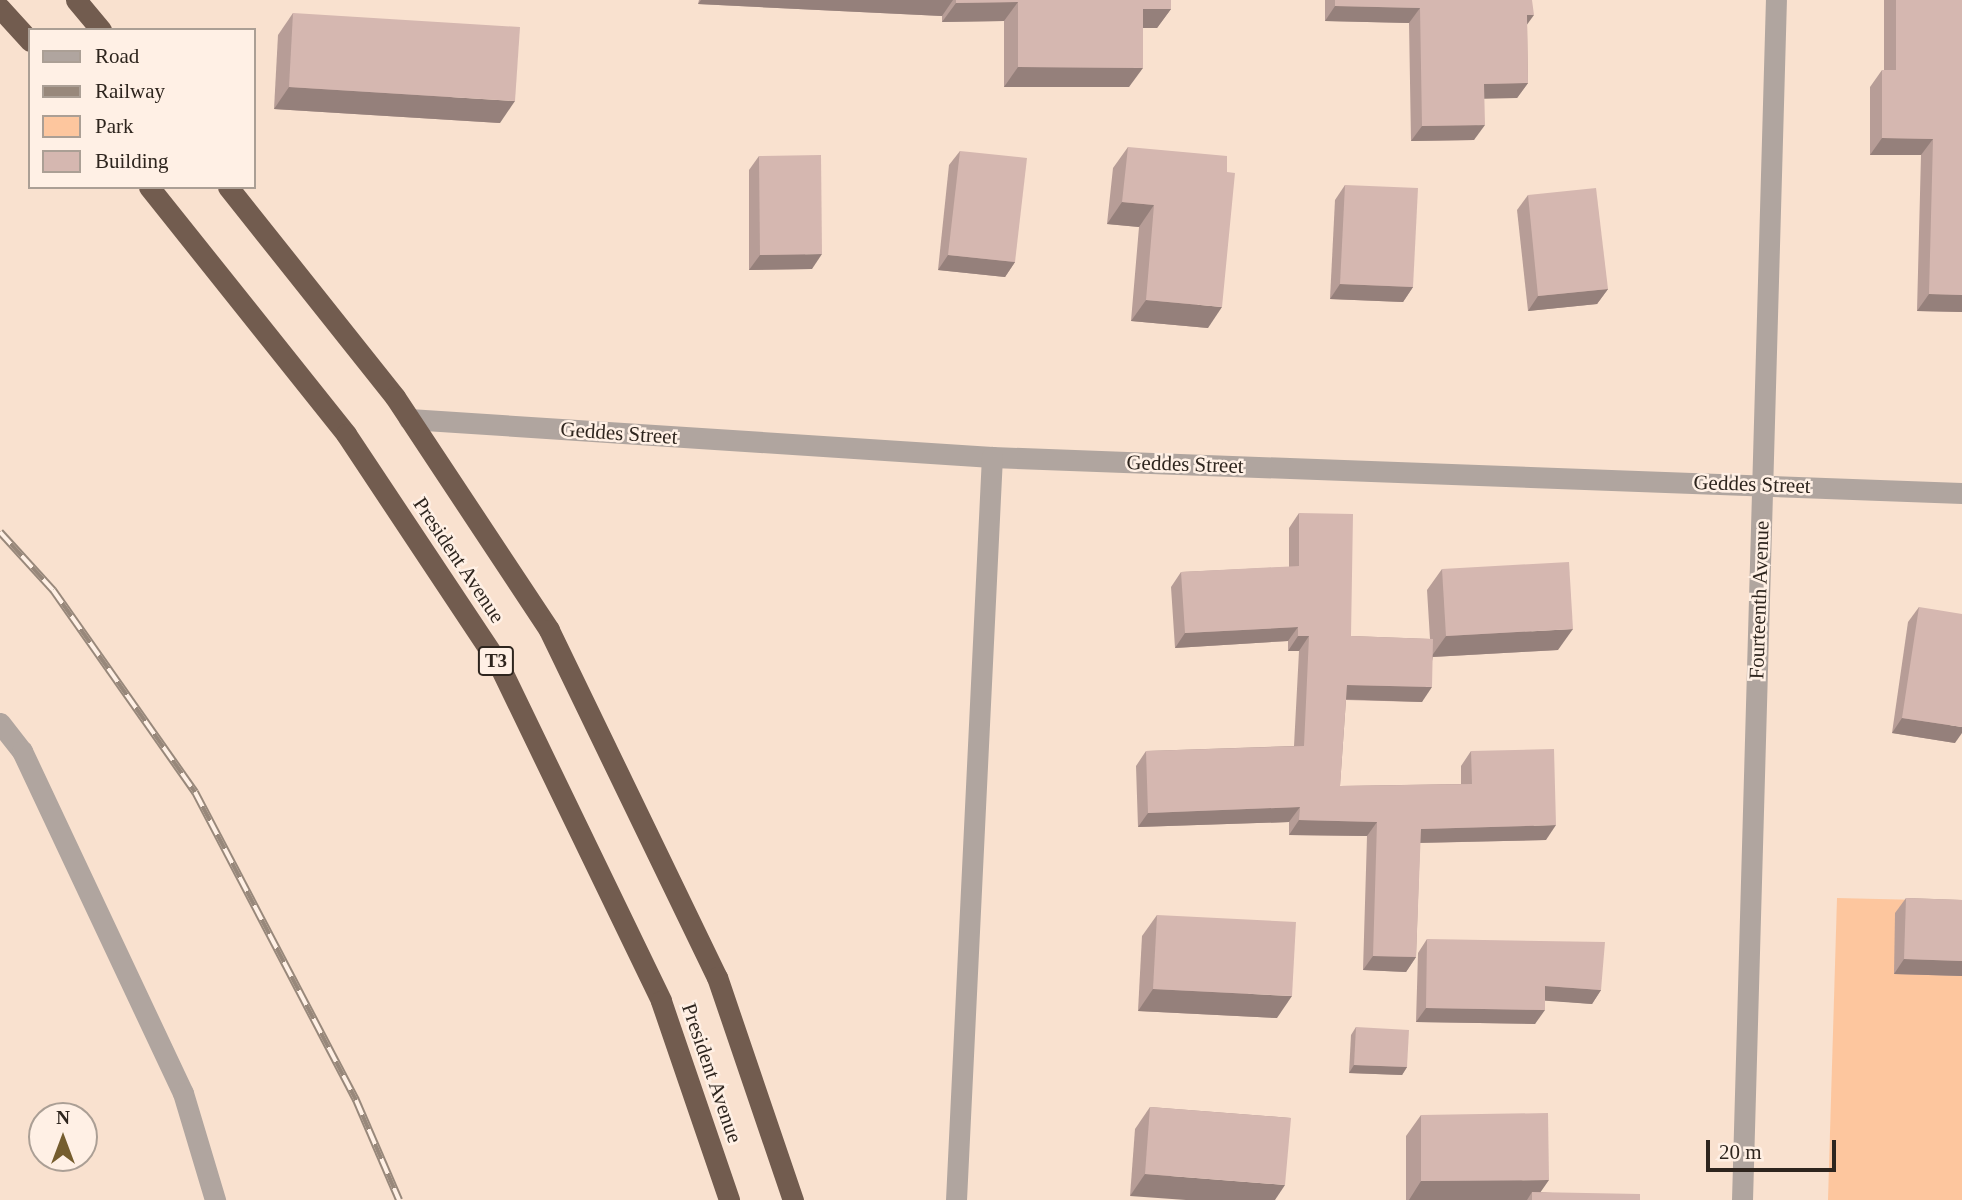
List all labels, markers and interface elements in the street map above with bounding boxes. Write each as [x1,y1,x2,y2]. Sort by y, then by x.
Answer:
legend [28,28,256,189]
text: Road [95,44,139,68]
text: Railway [95,79,165,103]
text: Park [95,114,134,138]
text: Building [95,149,169,173]
street label: Geddes Street [560,416,678,450]
street label: Geddes Street [1126,449,1244,479]
street label: Geddes Street [1693,469,1811,499]
street label: President Avenue [407,492,511,628]
street label: Fourteenth Avenue [1744,520,1774,680]
road number: T3 [477,646,515,676]
street label: President Avenue [676,999,748,1147]
north arrow [28,1102,98,1172]
text: N [56,1107,70,1128]
scale bar [1710,1126,1840,1170]
text: 20 m [1719,1140,1762,1164]

